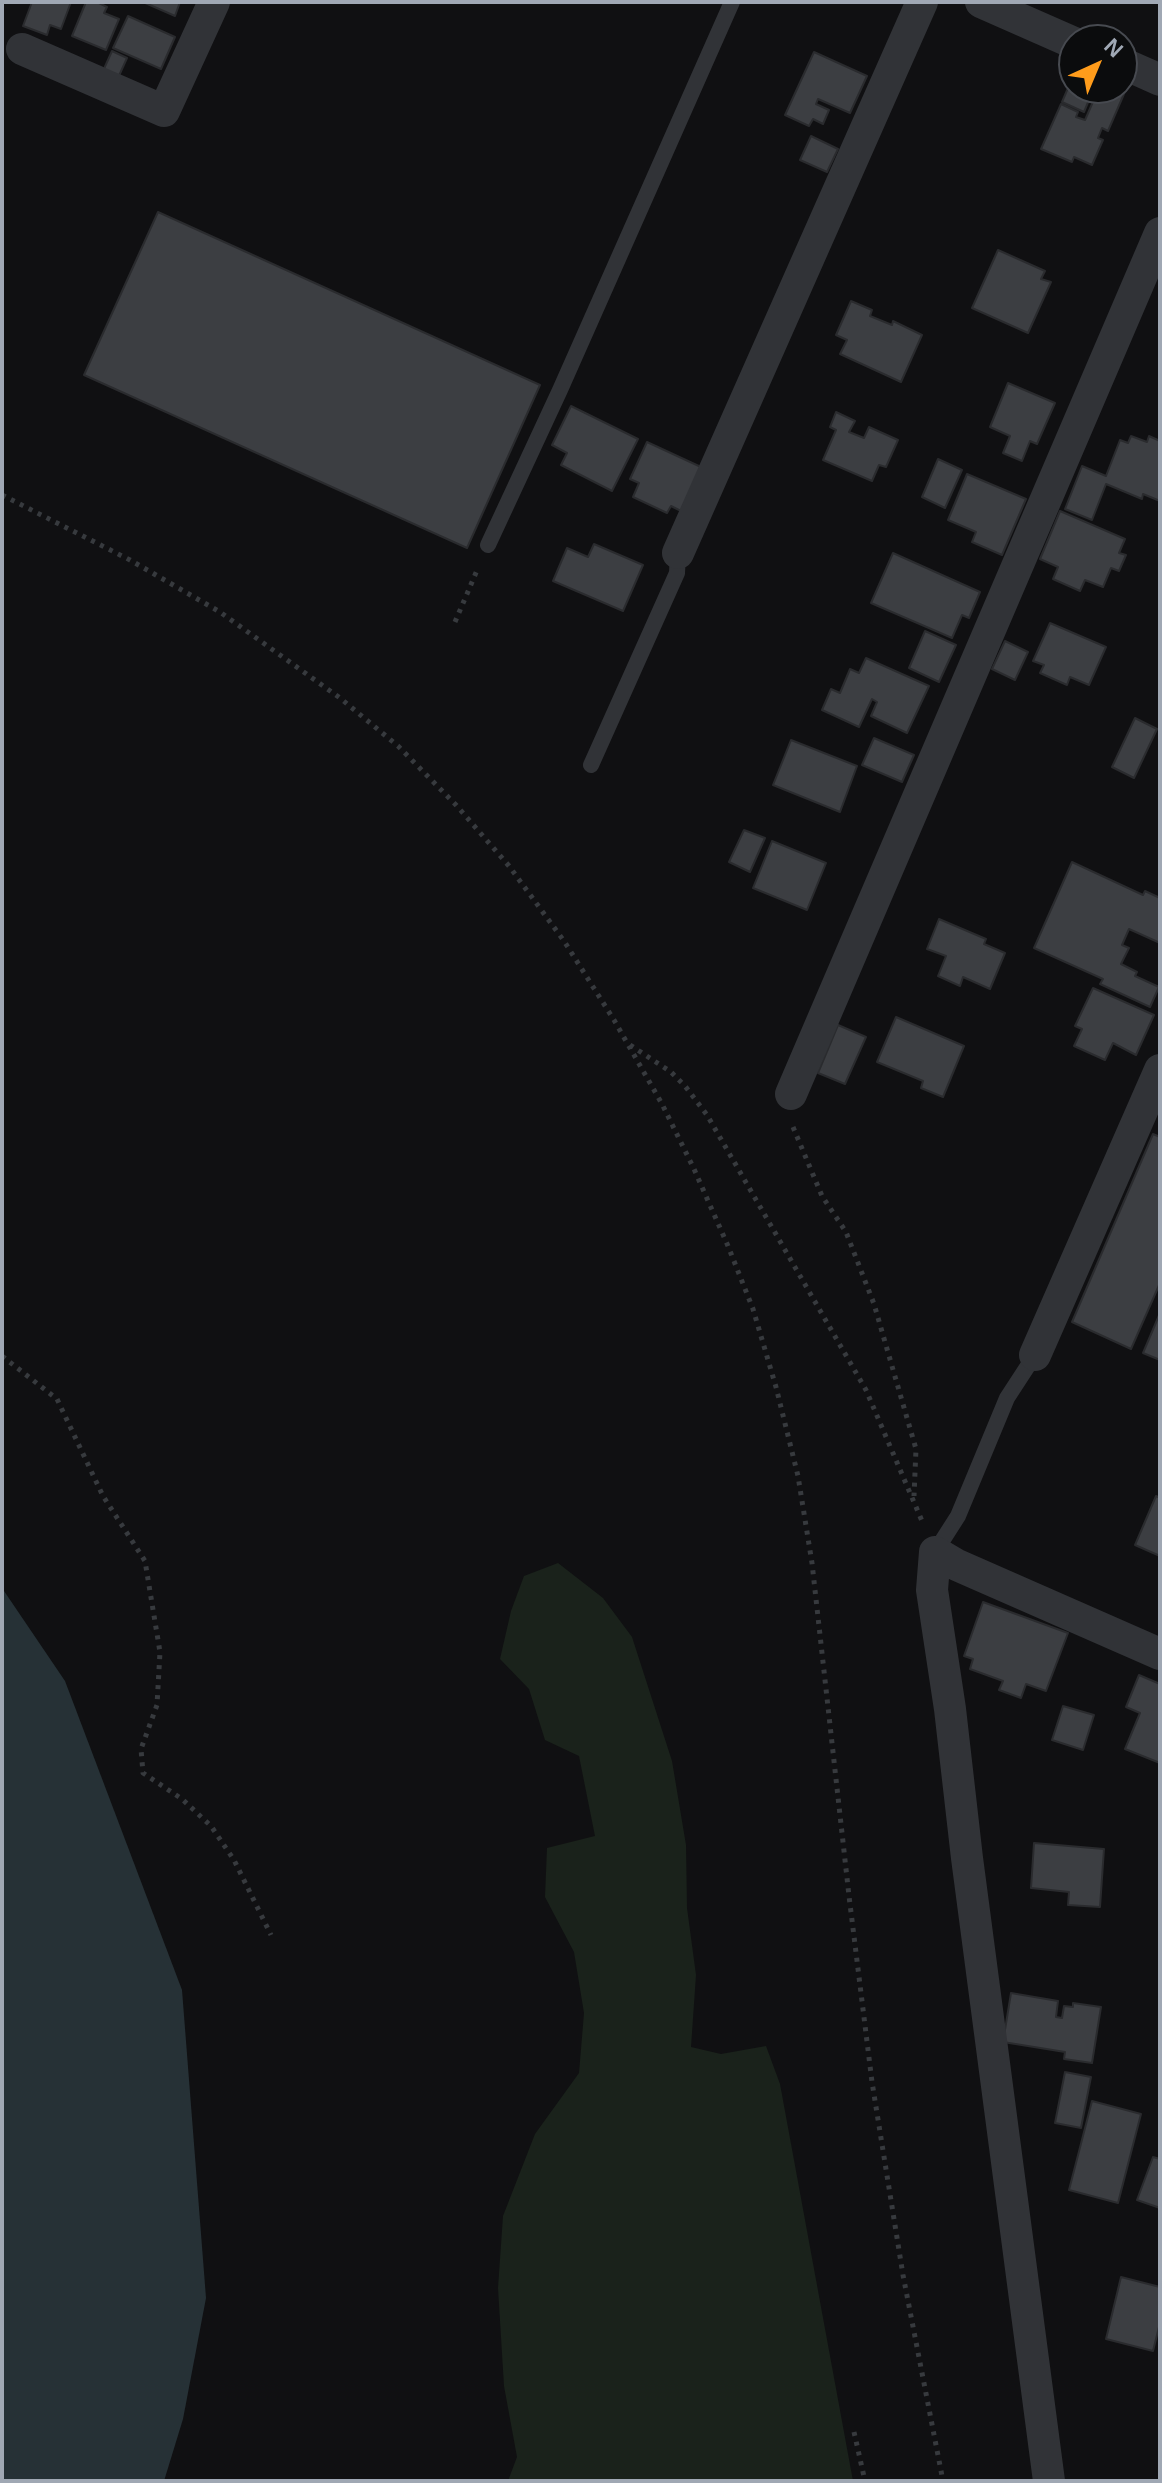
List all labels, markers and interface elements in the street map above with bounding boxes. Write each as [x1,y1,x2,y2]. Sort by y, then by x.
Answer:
north arrow [1058,24,1138,104]
text: N [1099,33,1128,62]

